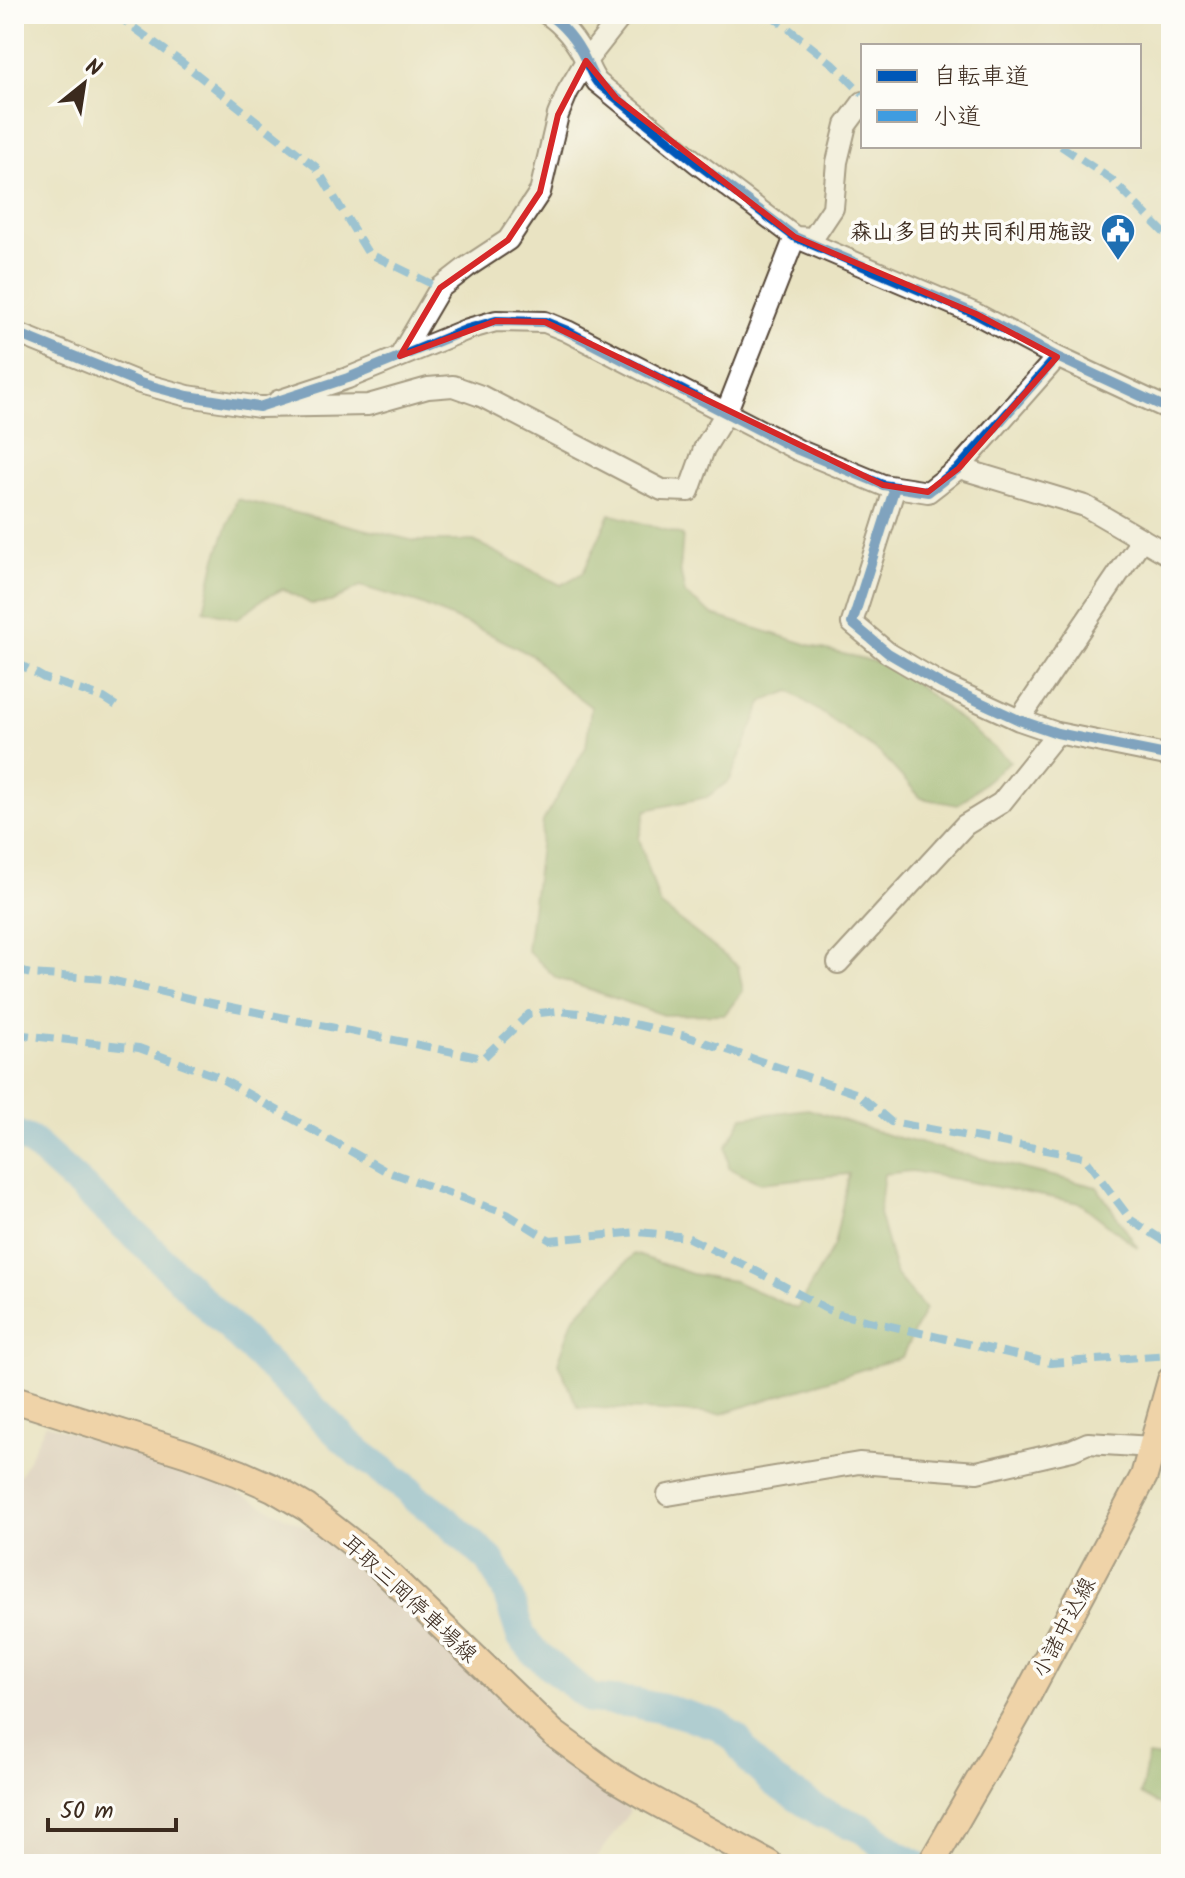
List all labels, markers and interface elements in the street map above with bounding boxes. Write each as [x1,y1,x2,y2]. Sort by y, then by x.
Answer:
north arrow [44,44,124,124]
legend [861,44,1141,148]
text: N [78,50,108,88]
text: 自転車道 [933,58,1029,97]
text: 小道 [933,98,981,137]
public building icon: 森山多目的共同利用施設 [1099,212,1137,262]
place label: 森山多目的共同利用施設 [850,216,1092,251]
street label: 耳取三岡停車場線 [332,1527,485,1673]
street label: 小諸中込線 [1024,1571,1106,1685]
scale bar [48,1782,176,1832]
text: 50 m [60,1792,114,1831]

